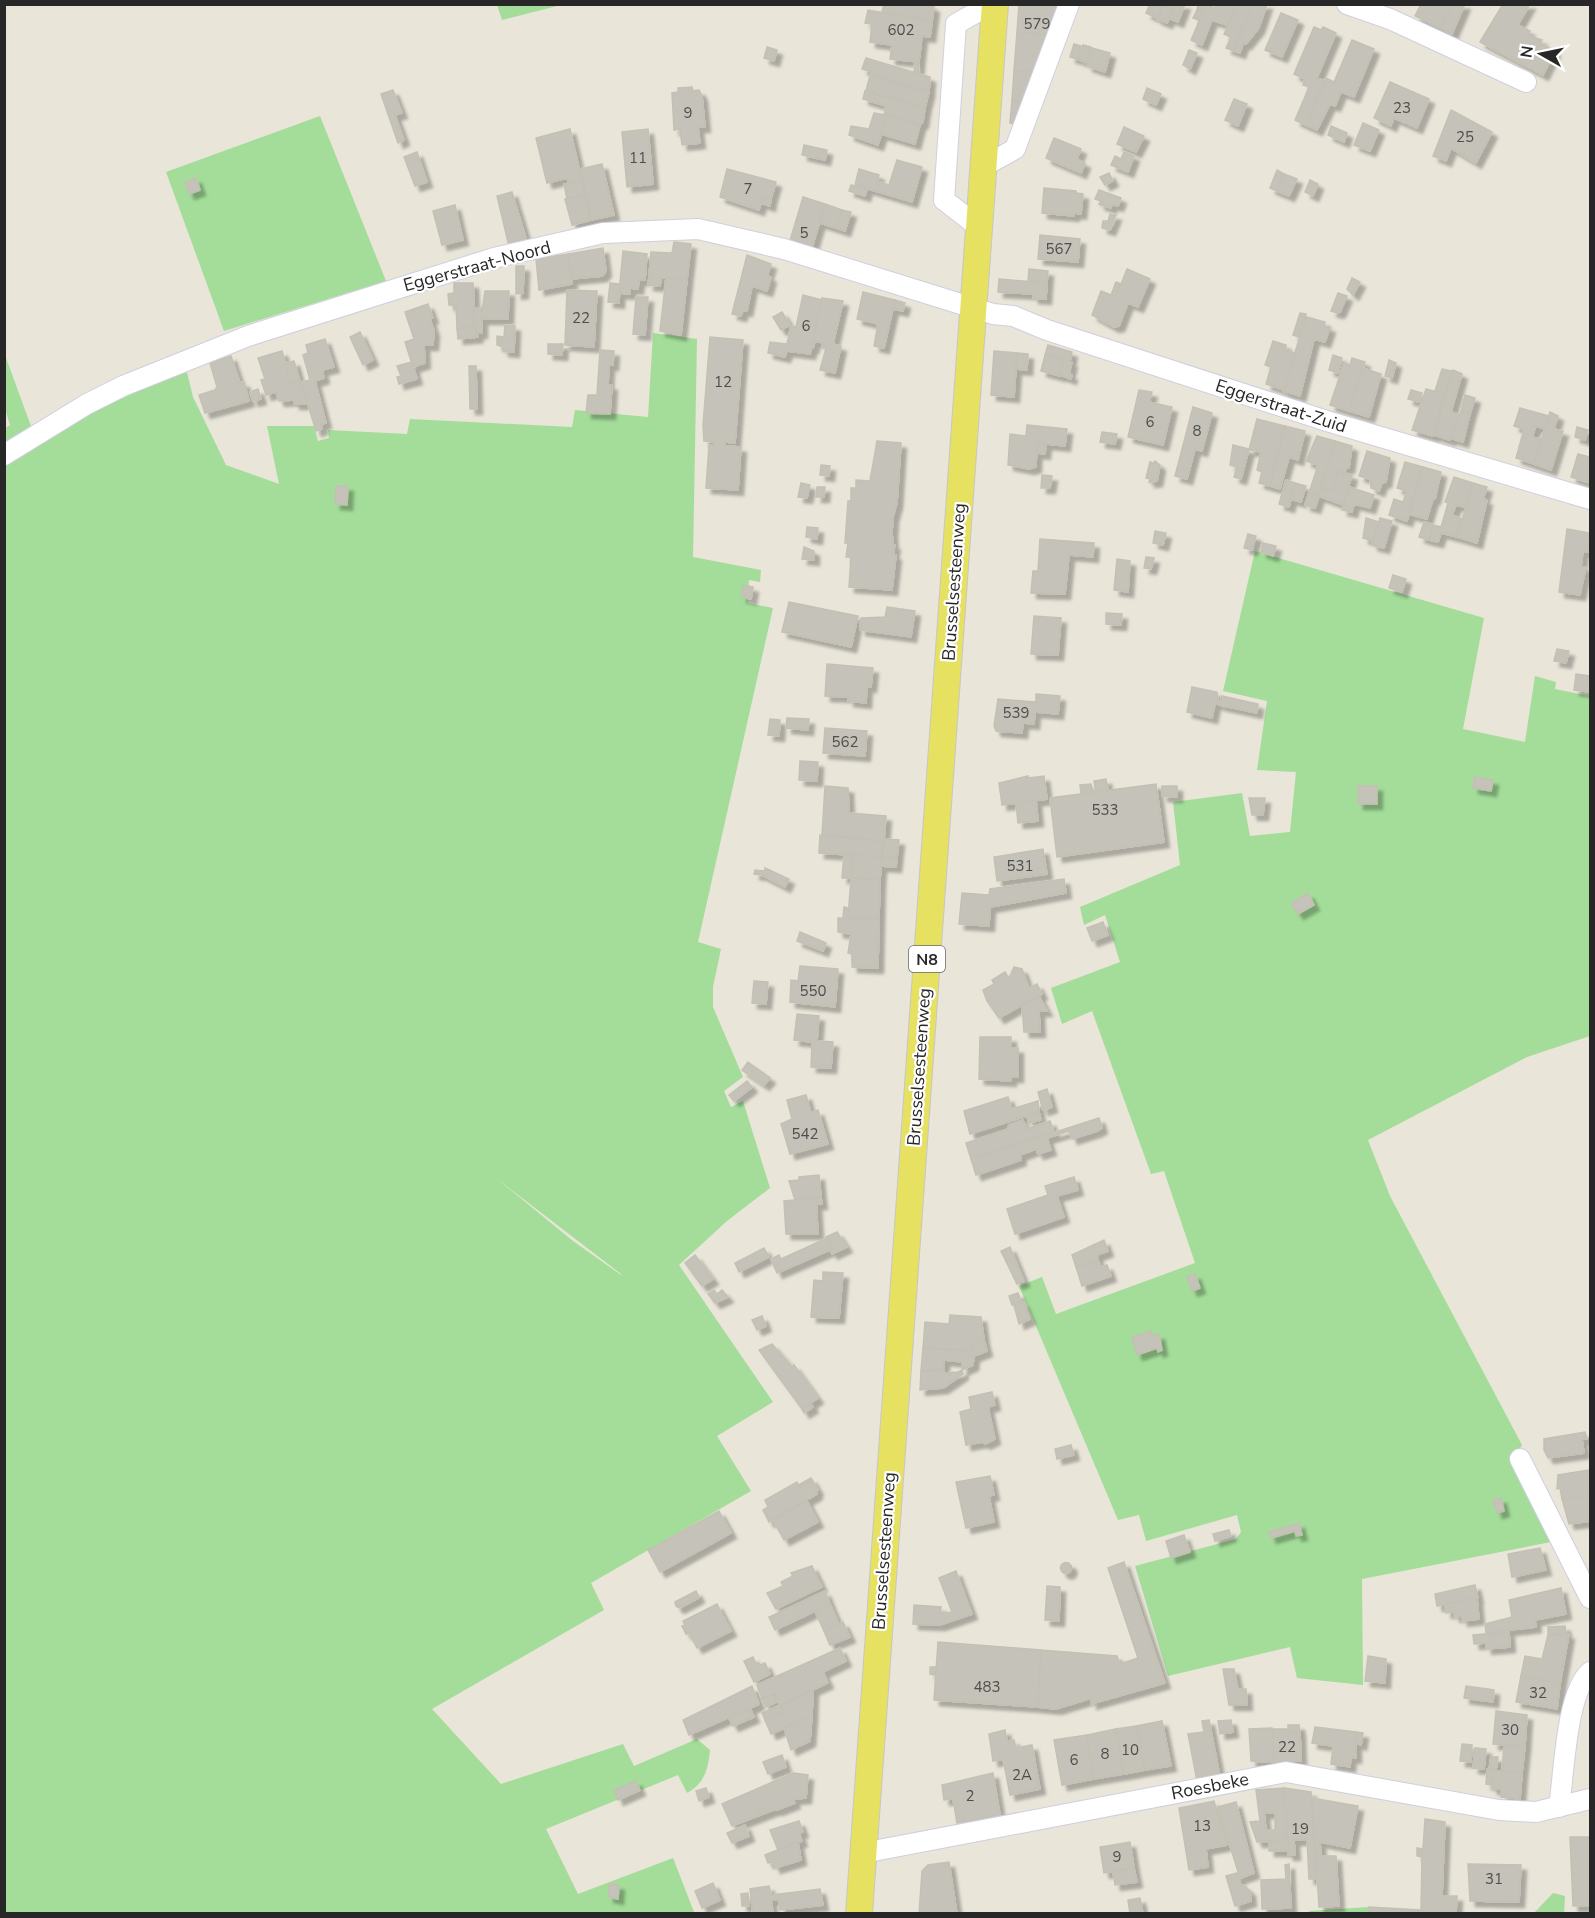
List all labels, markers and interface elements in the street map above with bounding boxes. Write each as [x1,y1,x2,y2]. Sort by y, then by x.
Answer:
house number: 579 [1023,14,1051,34]
house number: 602 [887,20,915,40]
north arrow [1511,24,1571,84]
text: N [1515,44,1539,59]
house number: 23 [1393,98,1411,118]
house number: 9 [683,103,693,123]
house number: 25 [1456,127,1474,147]
house number: 11 [629,148,647,168]
house number: 7 [743,179,753,199]
house number: 5 [799,223,809,243]
street label: Eggerstraat-Noord [401,235,553,297]
house number: 567 [1045,239,1073,259]
house number: 22 [572,308,590,328]
house number: 6 [801,316,811,336]
house number: 12 [714,372,732,392]
street label: Eggerstraat-Zuid [1212,373,1350,439]
house number: 6 [1145,412,1155,432]
house number: 8 [1192,421,1202,441]
street label: Brusselsesteenweg [937,502,971,662]
house number: 539 [1002,703,1030,723]
house number: 562 [831,732,859,752]
house number: 533 [1091,800,1119,820]
house number: 531 [1006,856,1034,876]
road number: N8 [909,946,945,972]
house number: 550 [799,981,827,1001]
street label: Brusselsesteenweg [902,987,936,1147]
house number: 542 [791,1124,819,1144]
street label: Brusselsesteenweg [867,1471,901,1631]
house number: 483 [973,1677,1001,1697]
house number: 32 [1529,1683,1547,1703]
house number: 30 [1501,1720,1519,1740]
house number: 22 [1278,1737,1296,1757]
house number: 10 [1121,1740,1139,1760]
house number: 8 [1100,1744,1110,1764]
house number: 6 [1069,1750,1079,1770]
house number: 2A [1012,1765,1032,1785]
street label: Roesbeke [1169,1767,1251,1805]
house number: 2 [965,1786,975,1806]
house number: 13 [1193,1816,1211,1836]
house number: 19 [1291,1819,1309,1839]
house number: 9 [1112,1847,1122,1867]
house number: 31 [1485,1869,1503,1889]

